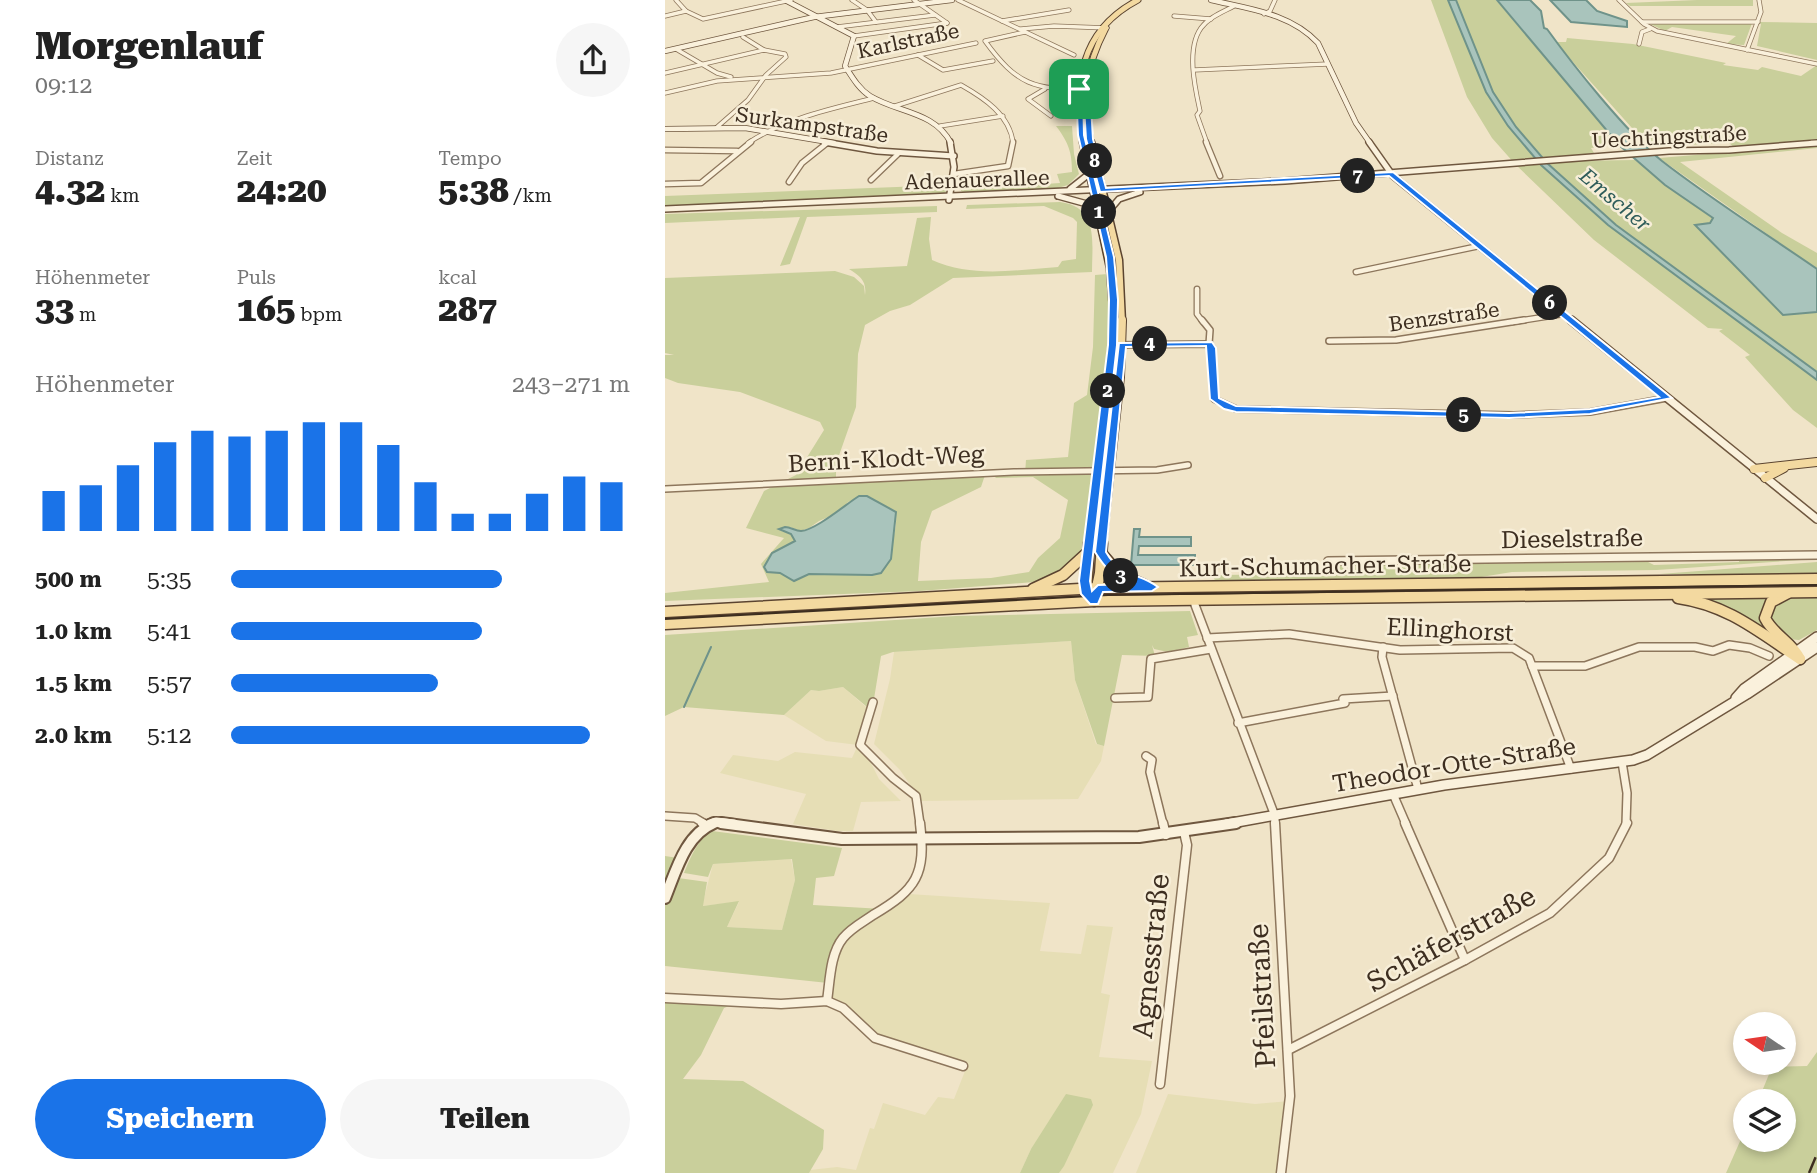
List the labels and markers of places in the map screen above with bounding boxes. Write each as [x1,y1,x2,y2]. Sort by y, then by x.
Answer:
pin [1049,59,1109,119]
pin: 8 [1077,144,1113,178]
pin: 7 [1341,158,1375,194]
pin: 1 [1081,194,1117,230]
pin: 6 [1533,286,1568,320]
pin: 4 [1133,326,1168,362]
pin: 2 [1091,374,1125,408]
pin: 5 [1447,398,1481,432]
pin: 3 [1103,558,1139,594]

